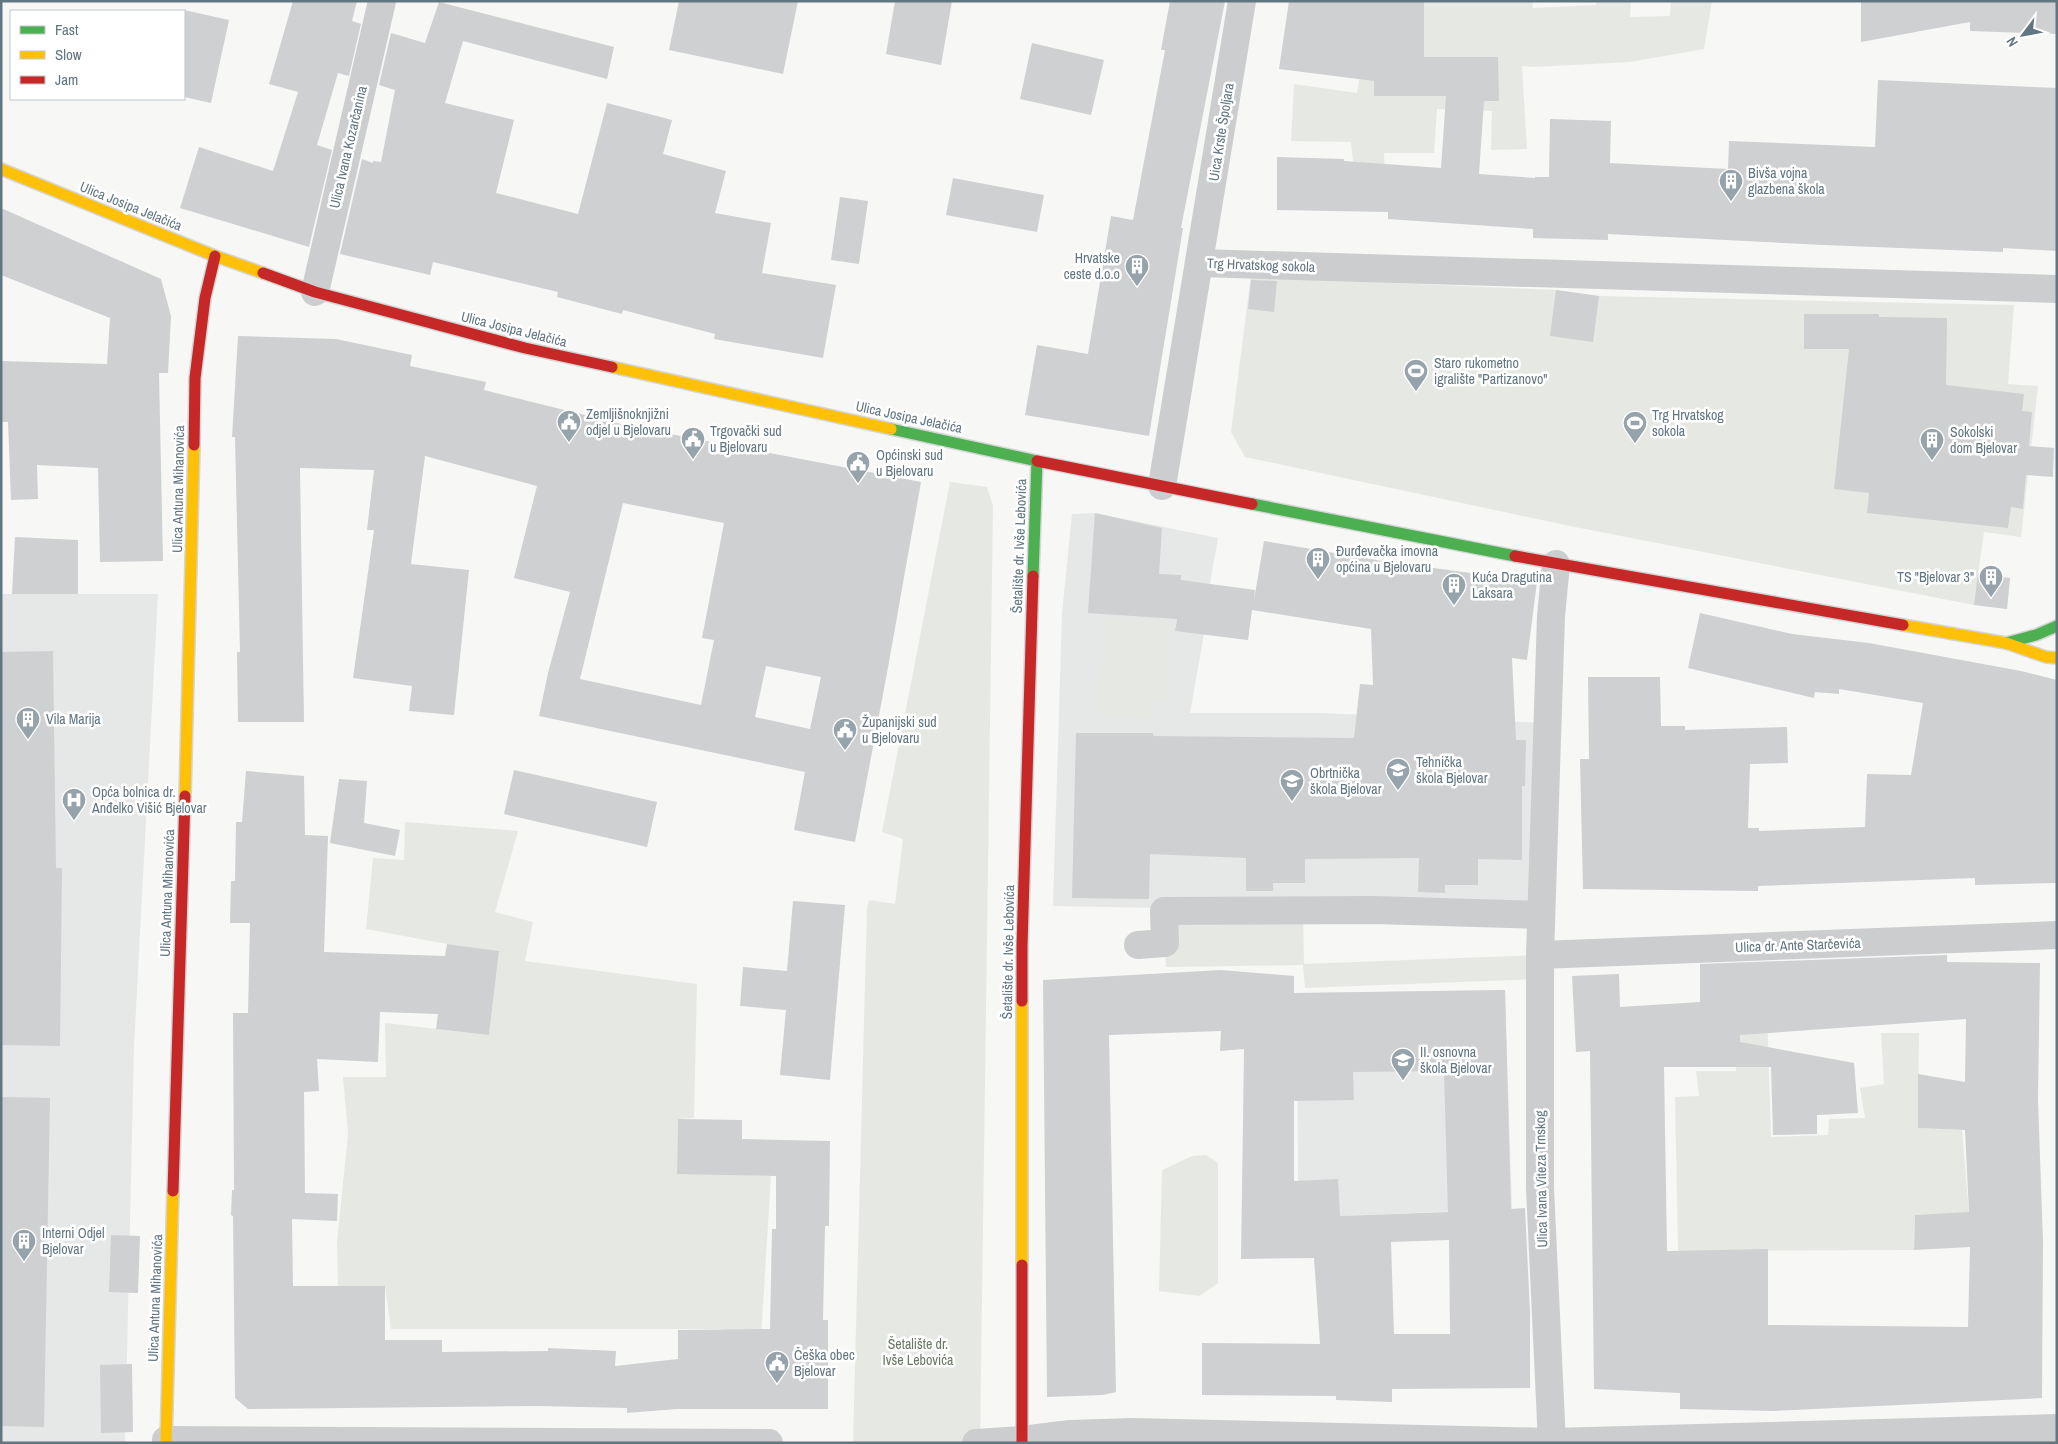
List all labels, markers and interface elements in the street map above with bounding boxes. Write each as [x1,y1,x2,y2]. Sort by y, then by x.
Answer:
legend [10,10,185,100]
north arrow [1998,10,2048,60]
text: Fast [55,19,79,40]
text: N [2002,34,2022,50]
text: Slow [55,44,82,65]
text: Jam [55,69,78,90]
street label: Uica Krste Špoljara [1204,81,1238,182]
street label: Ulica Ivana Kozarčanina [325,83,371,210]
place label: Bivša vojna glazbena škola [1748,164,1825,198]
building icon: Bivša vojna glazbena škola [1718,168,1744,202]
street label: Ulica Josipa Jelačića [77,177,185,235]
place label: Hrvatske ceste d.o.o [1064,249,1120,283]
building icon: Hrvatske ceste d.o.o [1124,253,1150,287]
street label: Trg Hrvatskog sokola [1207,254,1316,276]
street label: Ulica Josipa Jelačića [459,307,569,351]
place label: Staro rukometno igralište "Partizanovo" [1434,354,1547,388]
sports icon: Staro rukometno igralište "Partizanovo" [1403,358,1429,392]
street label: Ulica Josipa Jelačića [854,397,965,437]
place label: Zemljišnoknjižni odjel u Bjelovaru [586,405,671,439]
place label: Trg Hrvatskog sokola [1652,406,1724,440]
public building icon: Zemljišnoknjižni odjel u Bjelovaru [556,409,582,443]
sports icon: Trg Hrvatskog sokola [1622,410,1648,444]
place label: Trgovački sud u Bjelovaru [710,422,782,456]
place label: Sokolski dom Bjelovar [1950,423,2017,457]
street label: Ulica Antuna Mihanovića [168,424,188,553]
public building icon: Trgovački sud u Bjelovaru [680,426,706,460]
building icon: Sokolski dom Bjelovar [1919,427,1945,461]
place label: Općinski sud u Bjelovaru [876,446,943,480]
public building icon: Općinski sud u Bjelovaru [845,450,871,484]
street label: Šetalište dr. Ivše Lebovića [1008,478,1030,614]
place label: Đurđevačka imovna općina u Bjelovaru [1336,542,1439,576]
building icon: Đurđevačka imovna općina u Bjelovaru [1305,546,1331,580]
building icon: TS "Bjelovar 3" [1978,564,2004,598]
place label: Kuća Dragutina Laksara [1472,568,1552,602]
place label: TS "Bjelovar 3" [1897,568,1974,586]
building icon: Kuća Dragutina Laksara [1441,572,1467,606]
building icon: Vila Marija [15,706,41,740]
place label: Vila Marija [46,710,101,728]
place label: Županijski sud u Bjelovaru [862,713,937,747]
public building icon: Županijski sud u Bjelovaru [832,717,858,751]
place label: Tehnička škola Bjelovar [1416,753,1488,787]
school or university icon: Tehnička škola Bjelovar [1385,757,1411,791]
place label: Obrtnička škola Bjelovar [1310,764,1382,798]
school or university icon: Obrtnička škola Bjelovar [1279,768,1305,802]
place label: Opća bolnica dr. Anđelko Višić Bjelovar [91,783,207,817]
hospital icon: Opća bolnica dr. Anđelko Višić Bjelovar [61,787,87,821]
street label: Ulica Antuna Mihanovića [156,828,178,957]
street label: Šetalište dr. Ivše Lebovića [998,884,1018,1019]
street label: Ulica dr. Ante Starčevića [1735,934,1862,956]
place label: II. osnovna škola Bjelovar [1420,1043,1492,1077]
school or university icon: II. osnovna škola Bjelovar [1390,1047,1416,1081]
street label: Ulica Ivana Viteza Trnskog [1531,1110,1551,1248]
place label: Interni Odjel Bjelovar [42,1224,105,1258]
building icon: Interni Odjel Bjelovar [11,1228,37,1262]
street label: Ulica Antuna Mihanovića [144,1233,166,1362]
park label: Šetalište dr. Ivše Lebovića [883,1335,954,1369]
place label: Češka obec Bjelovar [794,1346,855,1380]
public building icon: Češka obec Bjelovar [764,1350,790,1384]

